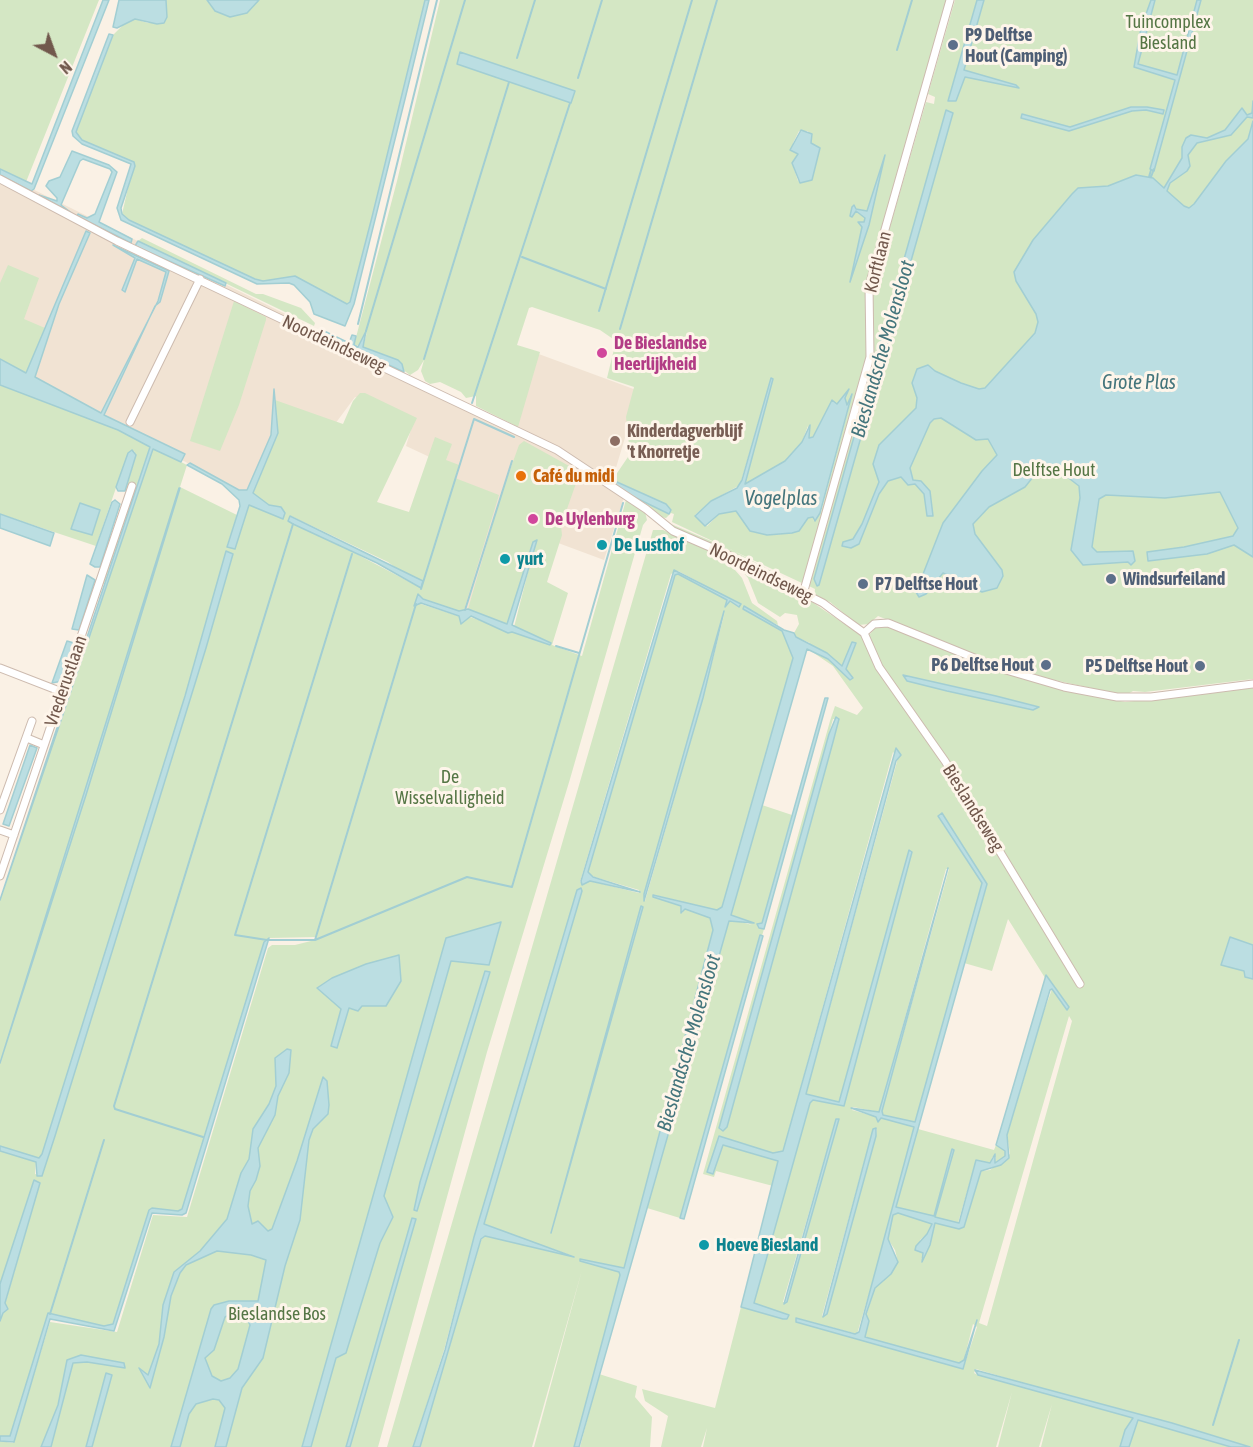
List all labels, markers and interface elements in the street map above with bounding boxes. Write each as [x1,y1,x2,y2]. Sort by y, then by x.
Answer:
park label: Tuincomplex Biesland [1125,11,1211,54]
north arrow [24,24,84,84]
place label: P9 Delftse Hout (Camping) [965,24,1067,66]
marker: P9 Delftse Hout (Camping) [946,38,960,52]
text: N [56,58,75,77]
street label: Korftlaan [860,229,896,295]
water label: Bieslandsche Molensloot [846,258,920,440]
street label: Noordeindseweg [279,311,389,377]
place label: De Bieslandse Heerlijkheid [614,332,707,374]
marker: De Bieslandse Heerlijkheid [595,346,609,360]
water label: Grote Plas [1102,371,1176,395]
place label: Kinderdagverblijf 't Knorretje [627,420,743,462]
marker: Kinderdagverblijf 't Knorretje [608,434,622,448]
park label: Delftse Hout [1013,459,1095,481]
place label: Café du midi [533,465,615,487]
marker: Café du midi [514,469,528,483]
water label: Vogelplas [745,487,817,511]
place label: De Uylenburg [545,508,635,530]
marker: De Uylenburg [526,512,540,526]
place label: De Lusthof [614,534,684,556]
marker: De Lusthof [595,538,609,552]
street label: Noordeindseweg [706,539,816,607]
place label: yurt [517,548,543,570]
marker: yurt [498,552,512,566]
place label: Windsurfeiland [1123,568,1225,590]
marker: Windsurfeiland [1104,572,1118,586]
place label: P7 Delftse Hout [875,573,978,595]
marker: P7 Delftse Hout [856,577,870,591]
street label: Vrederustlaan [40,633,92,729]
place label: P6 Delftse Hout [931,654,1034,676]
place label: P5 Delftse Hout [1085,655,1188,677]
marker: P6 Delftse Hout [1039,658,1053,672]
marker: P5 Delftse Hout [1193,659,1207,673]
street label: Bieslandseweg [938,761,1008,855]
park label: De Wisselvalligheid [395,766,505,808]
water label: Bieslandsche Molensloot [652,952,726,1134]
place label: Hoeve Biesland [716,1234,818,1256]
marker: Hoeve Biesland [697,1238,711,1252]
park label: Bieslandse Bos [228,1303,326,1325]

